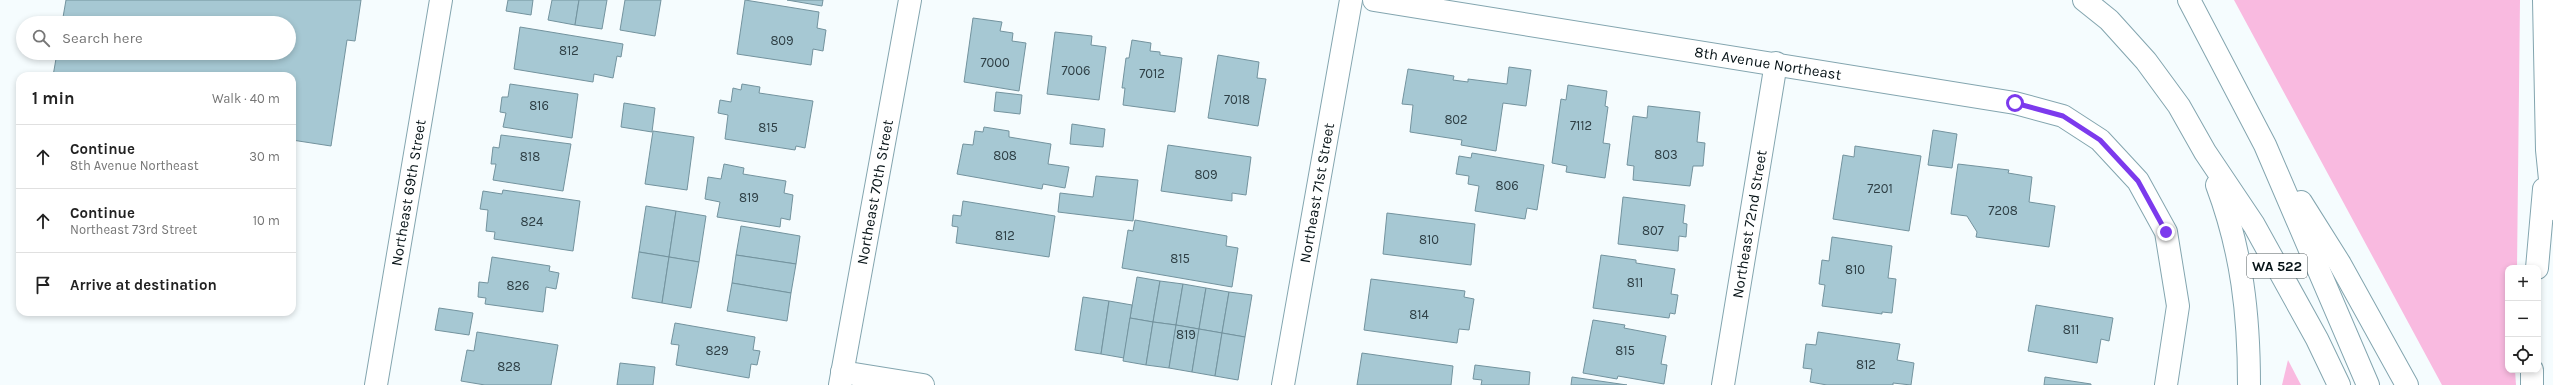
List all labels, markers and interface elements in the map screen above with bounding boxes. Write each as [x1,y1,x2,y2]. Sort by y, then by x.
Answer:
search box [16,16,296,60]
icon: search [30,27,52,49]
text: Search here [62,29,143,47]
house number: 809 [770,33,794,48]
house number: 812 [559,43,579,58]
street label: 8th Avenue Northeast [1693,43,1843,84]
house number: 7000 [980,55,1010,70]
house number: 7006 [1062,63,1090,78]
house number: 7012 [1139,66,1165,81]
text: 1 min [32,88,75,108]
text: Walk · 40 m [212,91,280,106]
house number: 7018 [1224,92,1250,107]
route start [2006,94,2024,112]
house number: 816 [529,98,549,113]
house number: 802 [1444,112,1468,127]
street label: Northeast 69th Street [387,118,430,267]
street label: Northeast 70th Street [853,118,897,266]
house number: 7112 [1570,118,1592,133]
house number: 815 [758,120,778,135]
street label: Northeast 71st Street [1296,121,1338,264]
text: Continue [70,140,135,158]
icon: ahead [32,146,54,168]
house number: 803 [1654,147,1678,162]
house number: 808 [993,148,1017,163]
street label: Northeast 72nd Street [1728,148,1771,300]
text: 30 m [249,149,280,164]
house number: 818 [520,149,540,164]
text: 8th Avenue Northeast [70,158,199,173]
house number: 809 [1194,167,1218,182]
house number: 806 [1495,178,1519,193]
house number: 7201 [1867,181,1893,196]
house number: 819 [739,190,759,205]
house number: 7208 [1988,203,2018,218]
text: Continue [70,204,135,222]
icon: ahead [32,210,54,232]
text: 10 m [253,213,280,228]
house number: 824 [521,214,543,229]
text: Northeast 73rd Street [70,222,197,237]
house number: 807 [1642,223,1664,238]
route end [2157,223,2175,241]
house number: 812 [995,228,1015,243]
house number: 810 [1419,232,1439,247]
house number: 815 [1170,251,1190,266]
road number: WA 522 [2247,254,2307,278]
house number: 810 [1845,262,1865,277]
map controls [2505,265,2541,373]
button: + [2505,265,2541,301]
icon: arrive [32,274,54,296]
house number: 811 [1627,275,1643,290]
text: Arrive at destination [70,276,217,294]
house number: 826 [507,278,529,293]
button: − [2505,301,2541,337]
house number: 814 [1409,307,1429,322]
house number: 811 [2063,322,2079,337]
house number: 819 [1176,327,1196,342]
button: locate [2505,337,2541,373]
house number: 829 [705,343,729,358]
house number: 815 [1615,343,1635,358]
house number: 812 [1856,357,1876,372]
house number: 828 [497,359,521,374]

